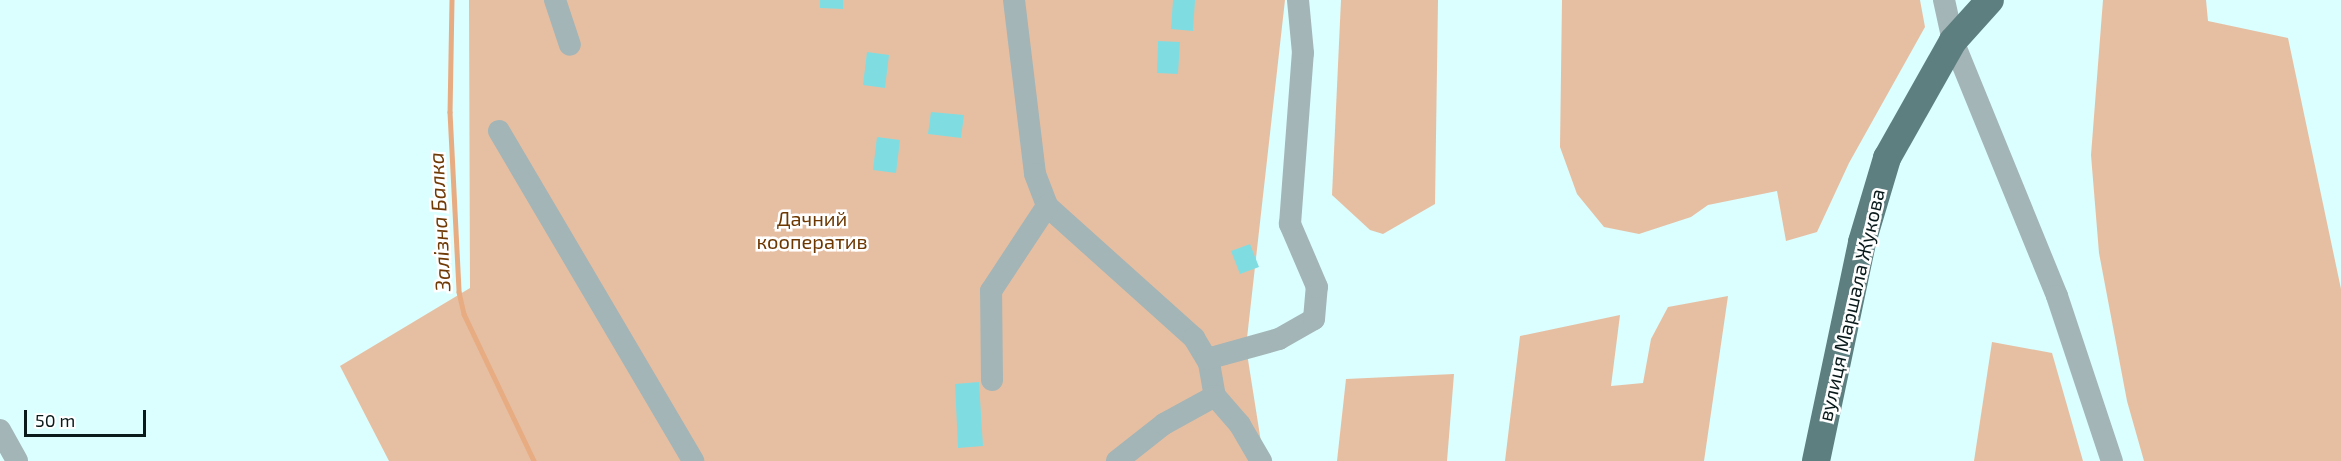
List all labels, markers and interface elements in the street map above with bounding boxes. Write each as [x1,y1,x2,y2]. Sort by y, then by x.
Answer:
water label: Залізна Балка [423,152,455,292]
street label: вулиця Маршала Жукова [1813,186,1889,424]
park label: Дачний кооператив [756,207,868,254]
scale bar [27,398,148,436]
text: 50 m [35,409,75,431]

